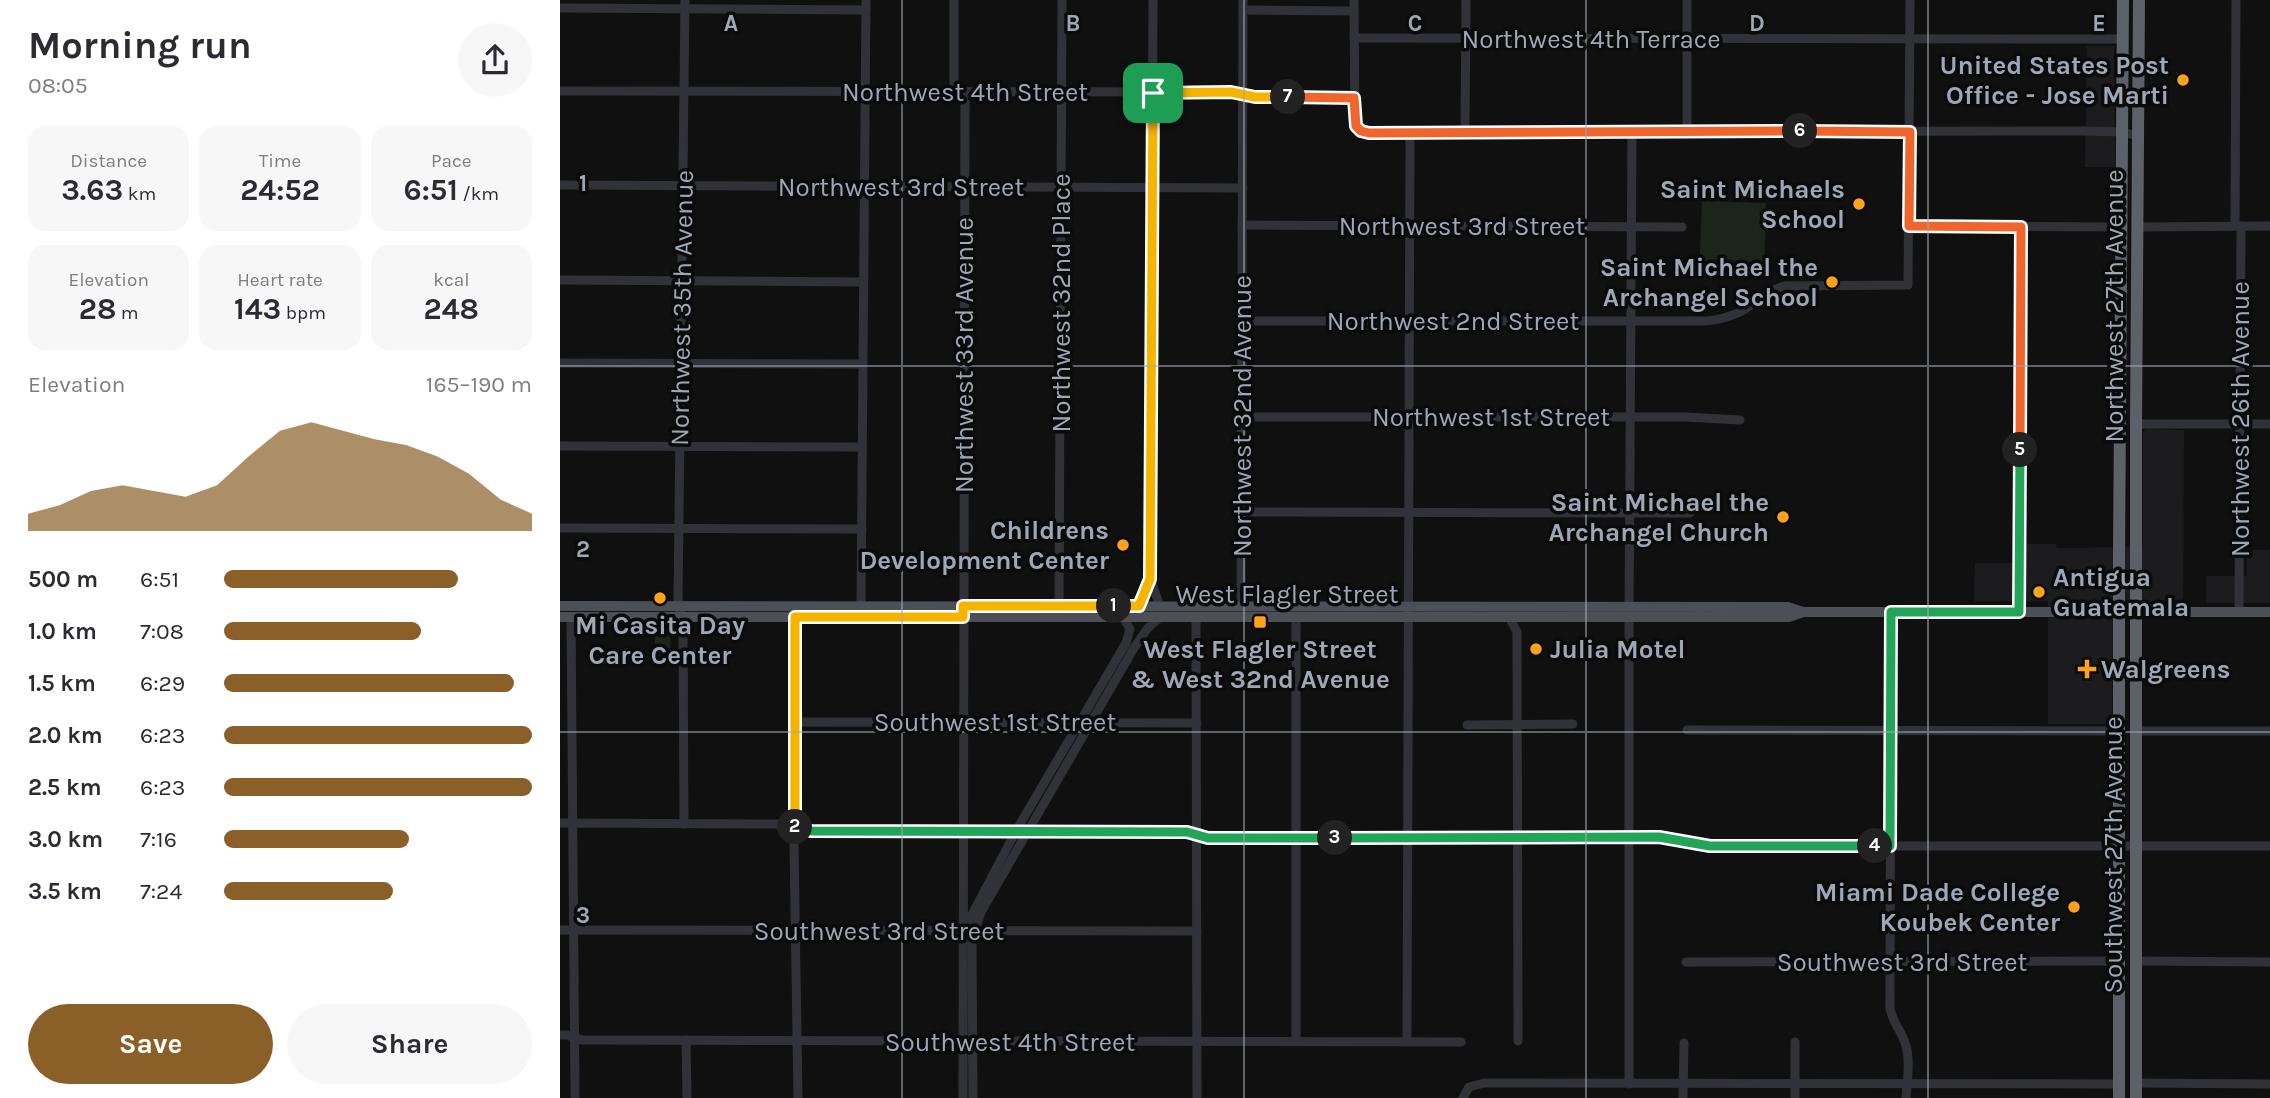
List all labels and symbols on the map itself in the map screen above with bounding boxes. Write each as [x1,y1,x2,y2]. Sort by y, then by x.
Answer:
text: A [724,10,738,37]
text: B [1066,10,1080,37]
text: C [1408,10,1422,37]
text: D [1749,10,1765,37]
text: E [2092,10,2106,37]
street label: Northwest 4th Terrace [1461,24,1721,55]
place label: United States Post Office - Jose Marti [1940,50,2169,111]
pin [1123,63,1183,123]
marker: United States Post Office - Jose Marti [2175,72,2191,88]
street label: Northwest 4th Street [842,77,1088,108]
pin: 7 [1270,80,1306,114]
pin: 6 [1782,114,1818,148]
street label: Northwest 27th Avenue [2099,169,2130,443]
text: 1 [579,170,587,197]
street label: Northwest 35th Avenue [664,170,700,446]
street label: Northwest 3rd Street [778,172,1024,203]
street label: Northwest 32nd Place [1046,173,1077,433]
place label: Saint Michaels School [1660,174,1845,235]
marker: Saint Michaels School [1851,196,1867,212]
street label: Northwest 3rd Street [1339,211,1585,242]
street label: Northwest 33rd Avenue [949,217,980,493]
place label: Saint Michael the Archangel School [1600,252,1818,313]
marker: Saint Michael the Archangel School [1824,274,1840,290]
street label: Northwest 32nd Avenue [1227,275,1258,557]
street label: Northwest 26th Avenue [2225,281,2256,557]
street label: Northwest 2nd Street [1327,306,1579,337]
street label: Northwest 1st Street [1372,402,1610,433]
pin: 5 [2002,433,2038,468]
place label: Saint Michael the Archangel Church [1549,487,1769,548]
marker: Saint Michael the Archangel Church [1775,509,1791,525]
place label: Childrens Development Center [859,515,1110,576]
text: 2 [576,536,590,563]
marker: Childrens Development Center [1115,537,1131,553]
place label: Antigua Guatemala [2053,562,2189,623]
street label: West Flagler Street [1176,579,1399,610]
marker: Antigua Guatemala [2031,584,2047,600]
pin: 1 [1096,588,1132,624]
marker: Mi Casita Day Care Center [652,590,668,606]
place label: Mi Casita Day Care Center [575,610,745,671]
marker: West Flagler Street & West 32nd Avenue [1252,614,1268,630]
place label: West Flagler Street & West 32nd Avenue [1130,634,1390,695]
place label: Julia Motel [1550,634,1685,665]
marker: Julia Motel [1528,641,1544,657]
place label: Walgreens [2101,654,2231,685]
marker: Walgreens [2079,661,2095,677]
street label: Southwest 1st Street [874,707,1116,738]
street label: Southwest 27th Avenue [2098,716,2129,994]
pin: 2 [778,810,812,844]
pin: 3 [1318,820,1352,856]
pin: 4 [1858,828,1892,864]
place label: Miami Dade College Koubek Center [1815,877,2061,938]
marker: Miami Dade College Koubek Center [2066,899,2082,915]
text: 3 [576,902,590,929]
street label: Southwest 3rd Street [754,916,1005,947]
street label: Southwest 3rd Street [1777,947,2028,978]
street label: Southwest 4th Street [885,1027,1135,1058]

